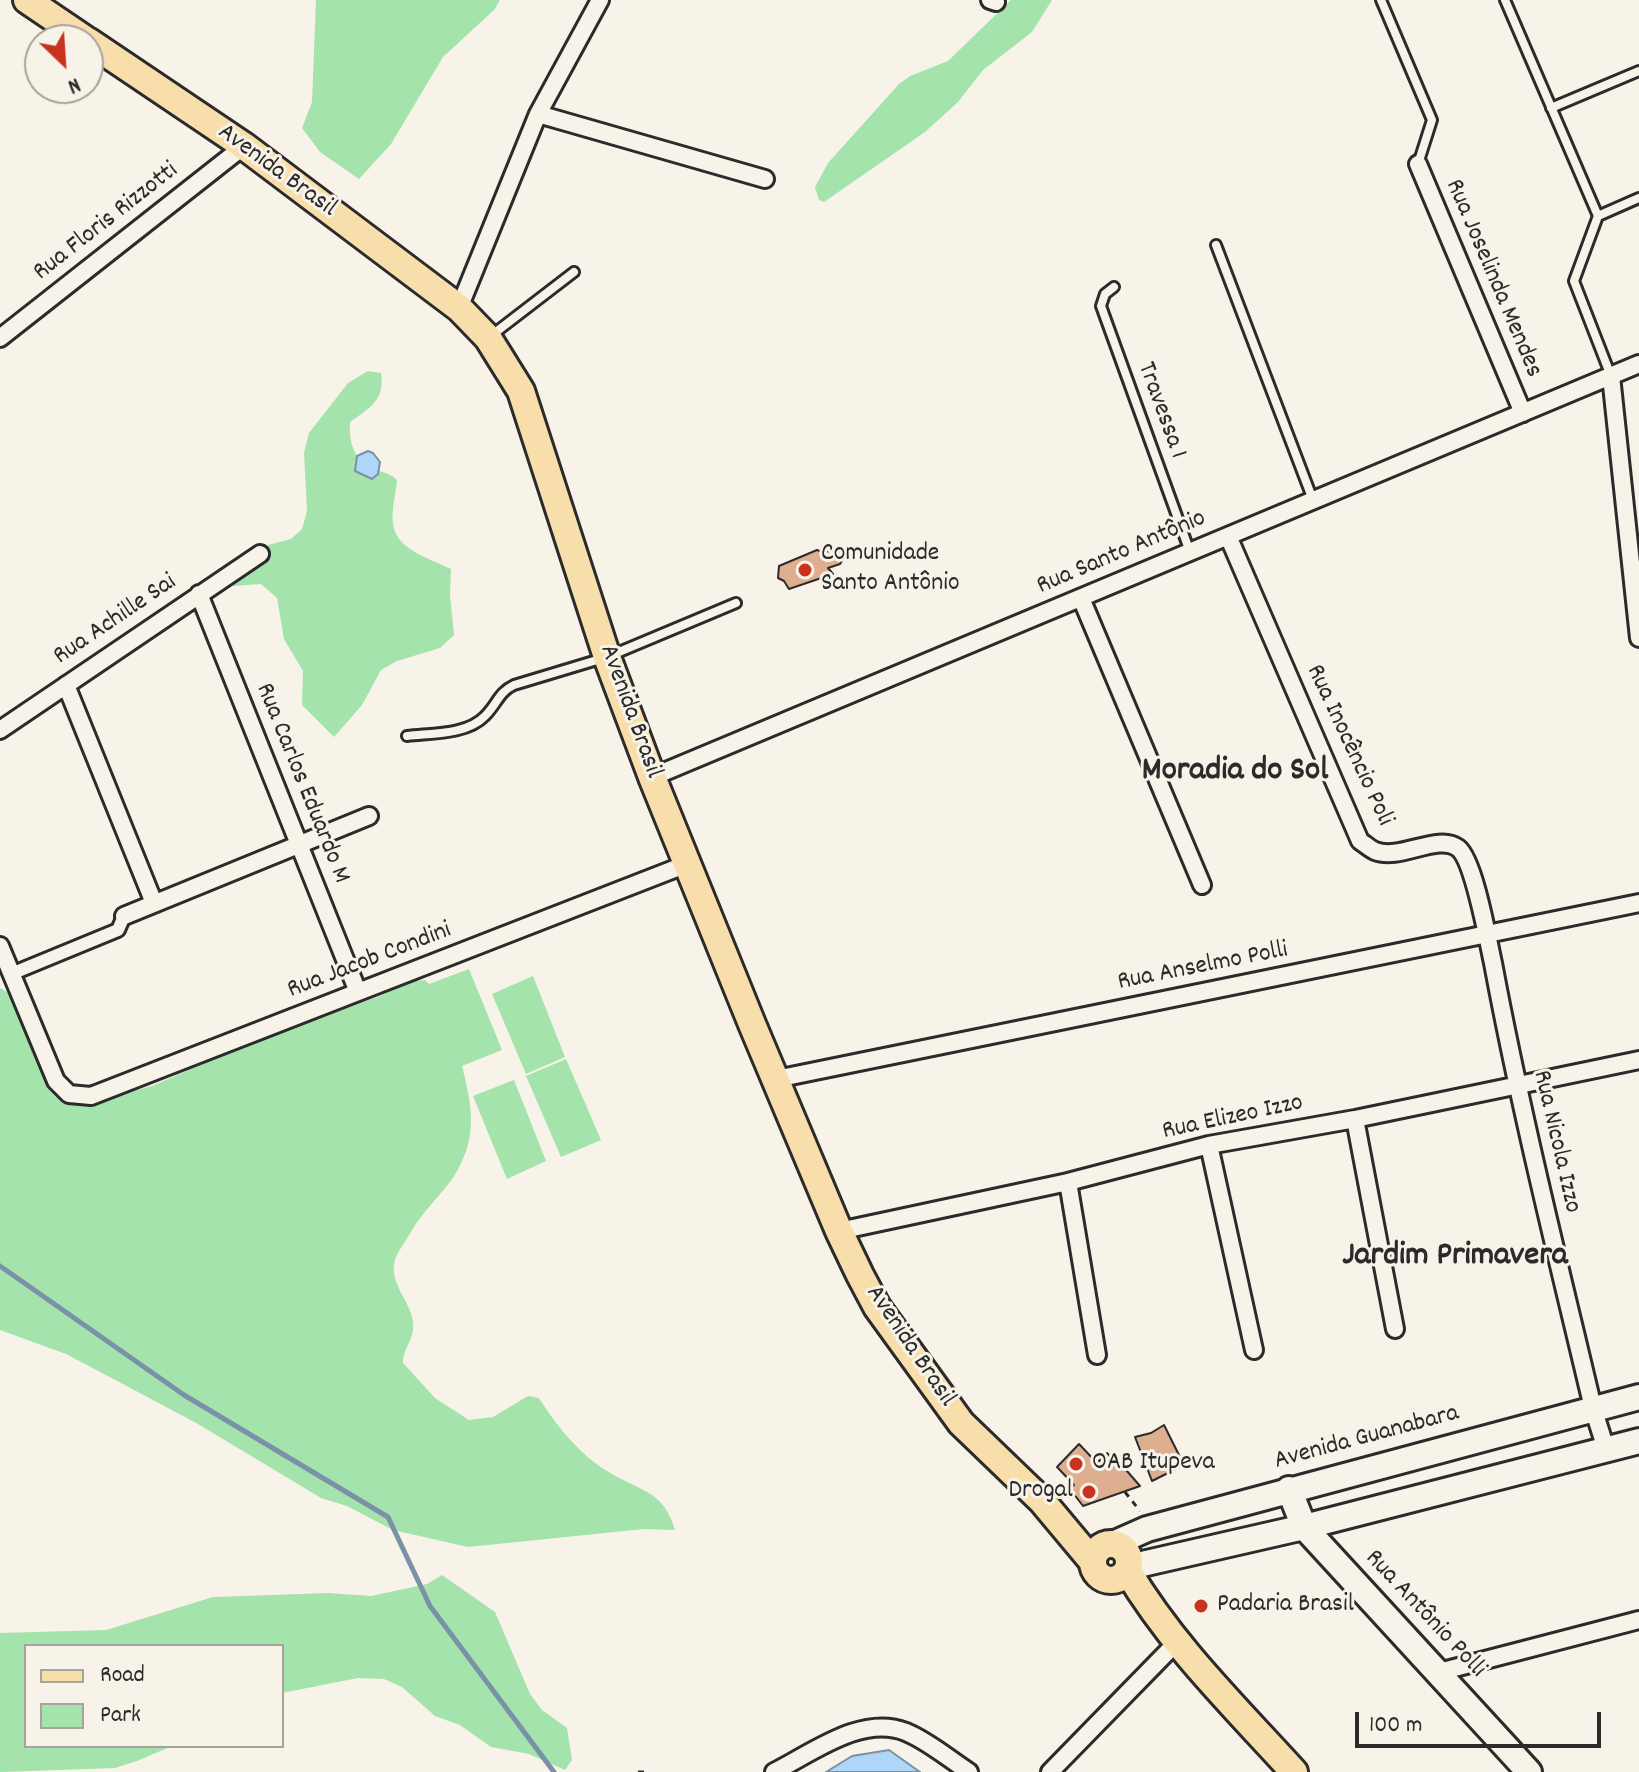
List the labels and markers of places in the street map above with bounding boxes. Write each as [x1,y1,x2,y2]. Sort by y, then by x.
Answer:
place label: Comunidade Santo Antônio [821,539,960,600]
marker: Comunidade Santo Antônio [796,561,814,579]
place label: OAB Itupeva [1092,1448,1215,1480]
marker: OAB Itupeva [1067,1455,1085,1473]
place label: Drogal [1009,1476,1073,1508]
marker: Drogal [1080,1483,1098,1501]
place label: Padaria Brasil [1217,1590,1354,1622]
marker: Padaria Brasil [1192,1597,1210,1615]

